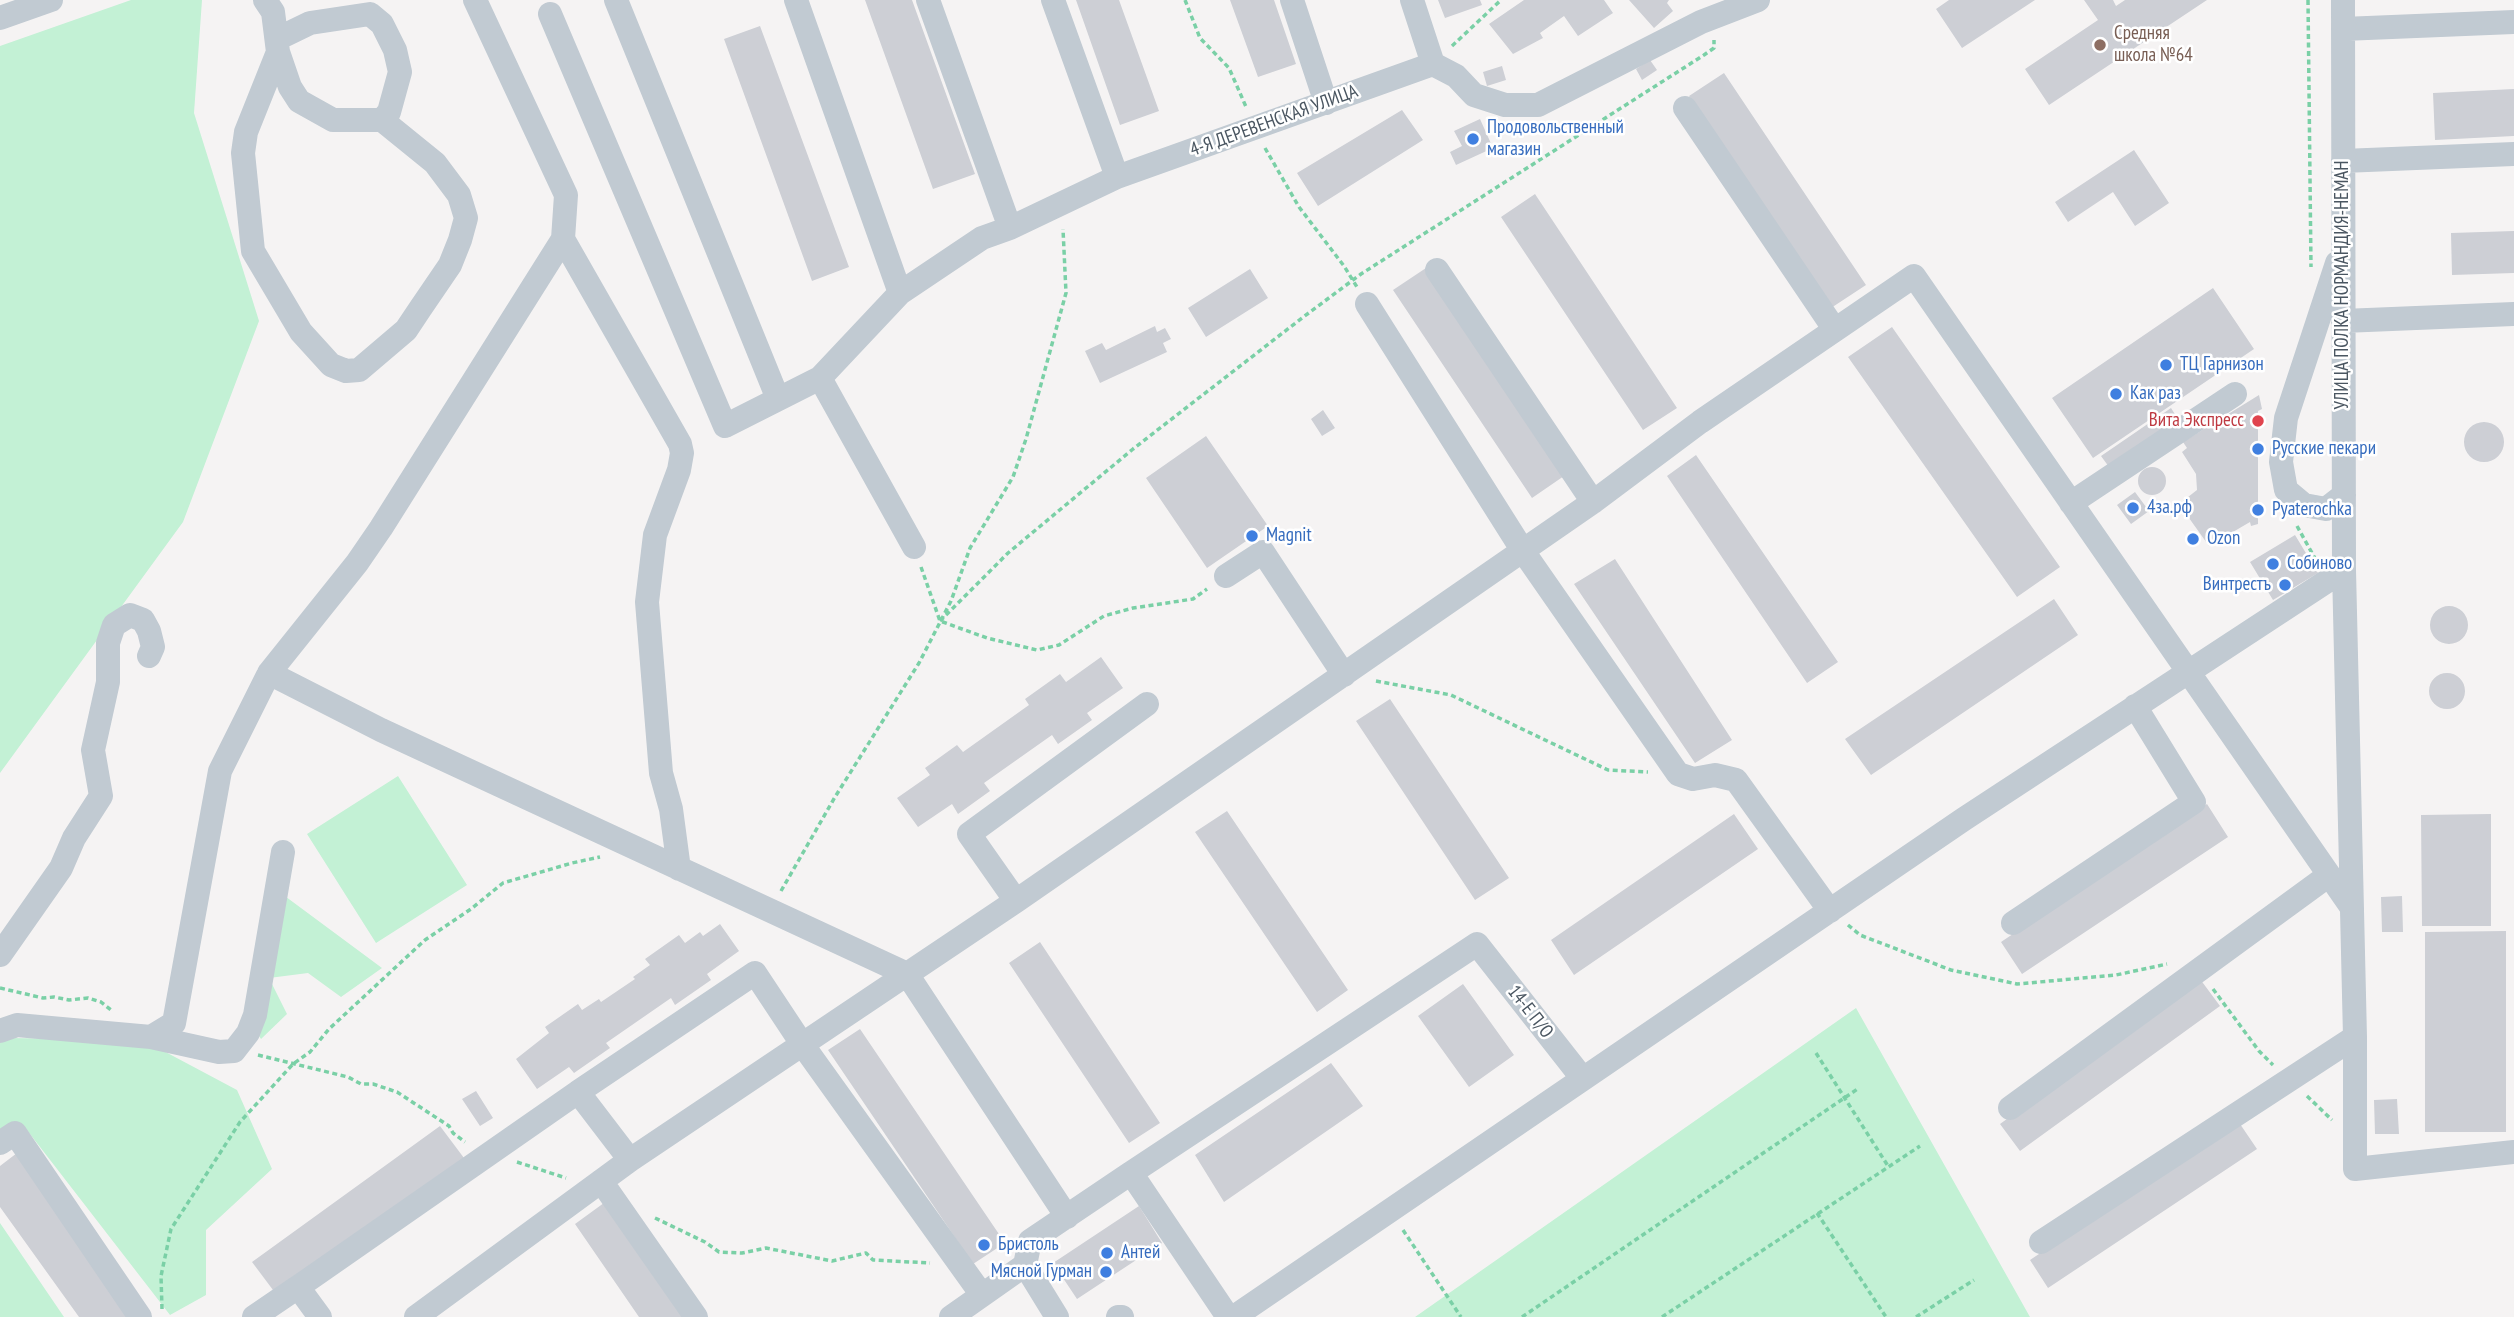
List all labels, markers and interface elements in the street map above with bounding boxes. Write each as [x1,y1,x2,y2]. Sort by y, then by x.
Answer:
place label: Средняя школа №64 [2114,23,2193,67]
marker: Средняя школа №64 [2092,37,2108,53]
street label: 4-Я ДЕРЕВЕНСКАЯ УЛИЦА [1187,80,1361,162]
place label: Продовольственный магазин [1487,117,1624,161]
marker: Продовольственный магазин [1465,131,1481,147]
street label: УЛИЦА ПОЛКА НОРМАНДИЯ-НЕМАН [2332,160,2354,410]
place label: ТЦ Гарнизон [2180,354,2264,376]
marker: ТЦ Гарнизон [2158,357,2174,373]
place label: Как раз [2130,383,2181,405]
marker: Как раз [2108,386,2124,402]
place label: Вита Экспресс [2149,410,2244,432]
marker: Вита Экспресс [2250,413,2266,429]
place label: Русские пекари [2272,438,2376,460]
marker: Русские пекари [2250,441,2266,457]
place label: 4за.рф [2147,497,2192,519]
place label: Pyaterochka [2272,499,2352,521]
marker: 4за.рф [2125,500,2141,516]
marker: Pyaterochka [2250,502,2266,518]
place label: Magnit [1266,525,1312,547]
marker: Magnit [1244,528,1260,544]
place label: Ozon [2207,528,2240,550]
marker: Ozon [2185,531,2201,547]
place label: Собиново [2287,553,2352,575]
marker: Собиново [2265,556,2281,572]
place label: Винтрестъ [2203,574,2271,596]
marker: Винтрестъ [2277,577,2293,593]
street label: 14-Е П/О [1502,981,1558,1043]
place label: Бристоль [998,1234,1059,1256]
marker: Бристоль [976,1237,992,1253]
place label: Антей [1121,1242,1160,1264]
marker: Антей [1099,1245,1115,1261]
place label: Мясной Гурман [991,1261,1092,1283]
marker: Мясной Гурман [1098,1264,1114,1280]

